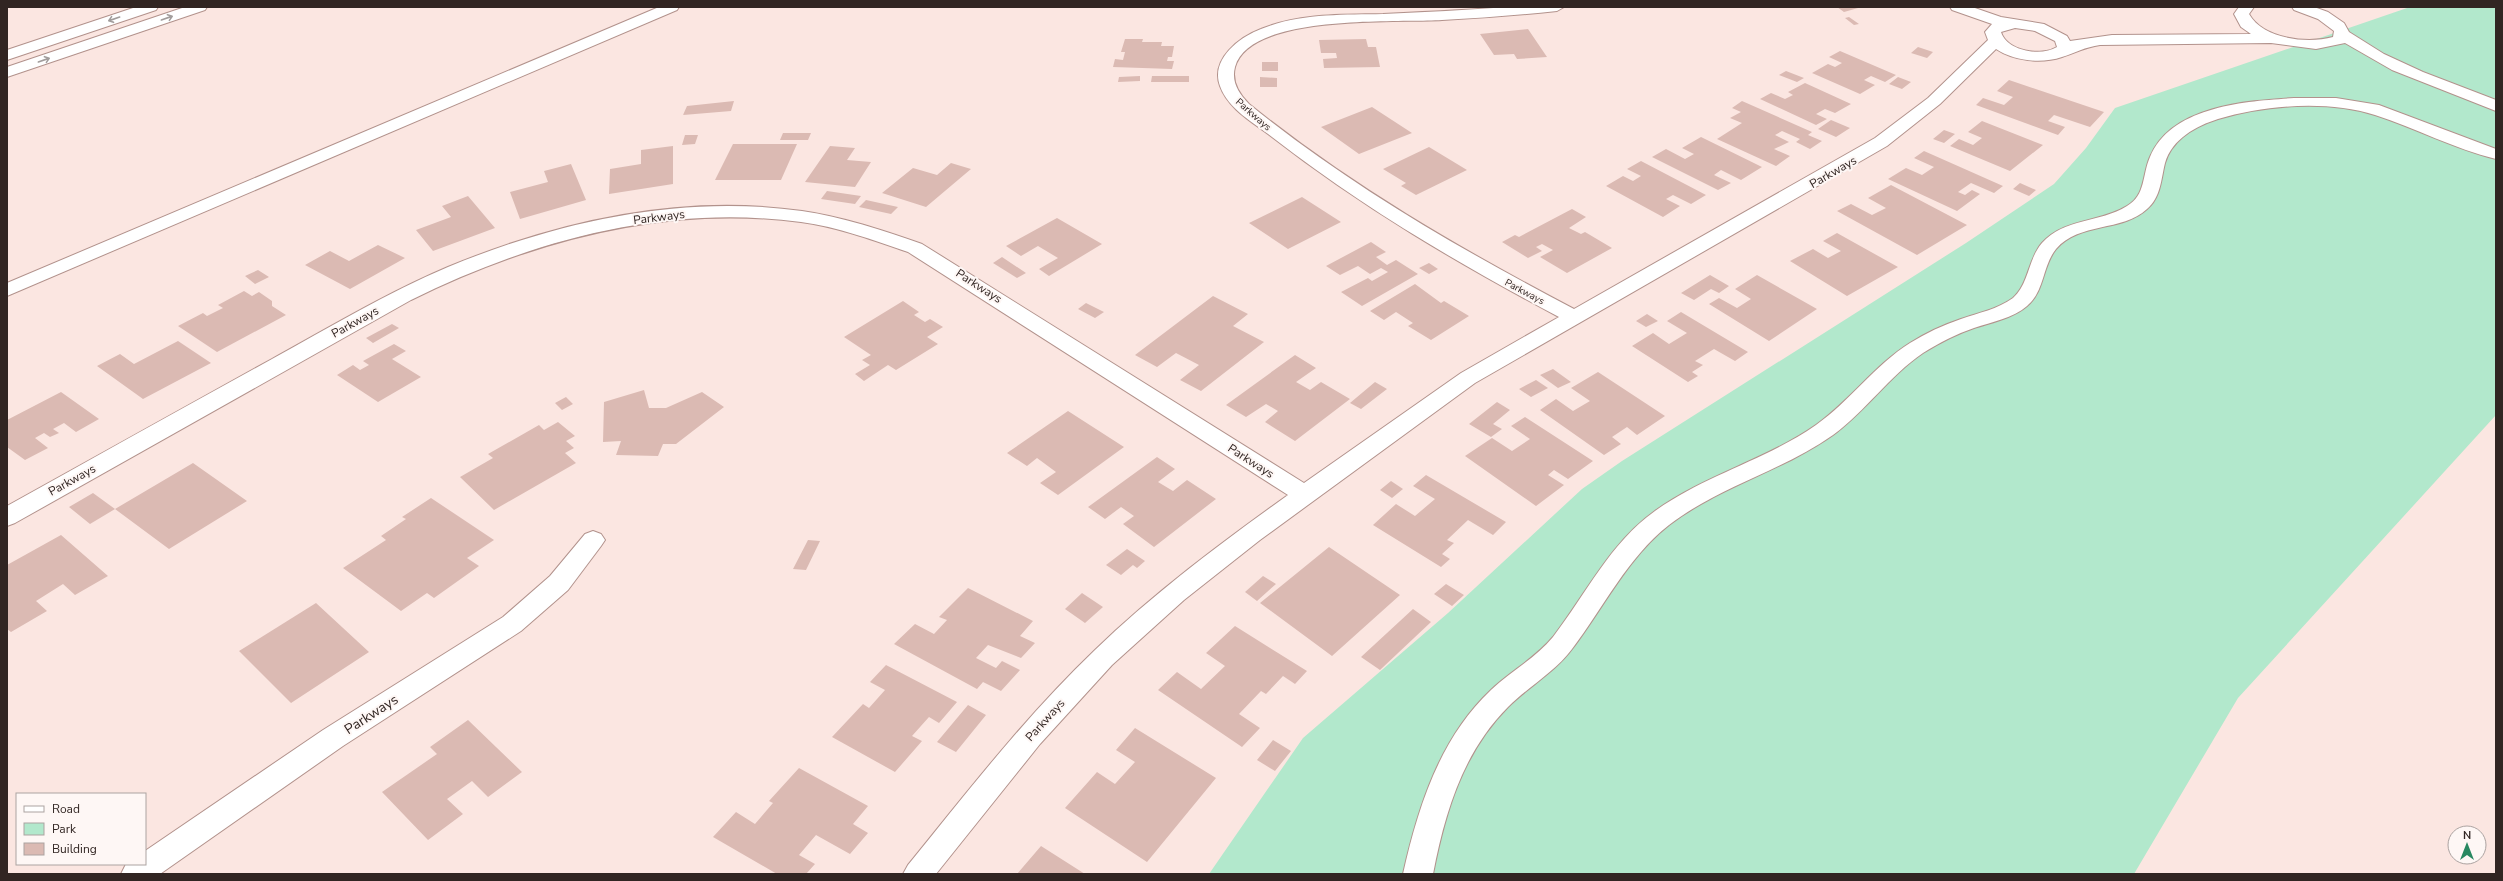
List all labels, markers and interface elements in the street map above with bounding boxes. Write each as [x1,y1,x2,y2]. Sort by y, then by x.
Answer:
one-way arrow [160,14,173,21]
one-way arrow [109,16,121,24]
one-way arrow [37,56,50,63]
street label: Parkways [1232,95,1274,134]
street label: Parkways [1807,152,1860,192]
street label: Parkways [632,206,686,228]
street label: Parkways [953,265,1005,307]
street label: Parkways [1502,276,1547,308]
street label: Parkways [328,302,382,342]
street label: Parkways [1225,440,1277,482]
street label: Parkways [45,460,99,500]
street label: Parkways [341,690,402,739]
street label: Parkways [1022,695,1068,745]
legend [16,793,146,865]
text: Road [52,801,80,817]
text: Park [52,821,77,837]
north arrow [2447,825,2487,865]
text: N [2463,828,2471,843]
text: Building [52,841,97,857]

